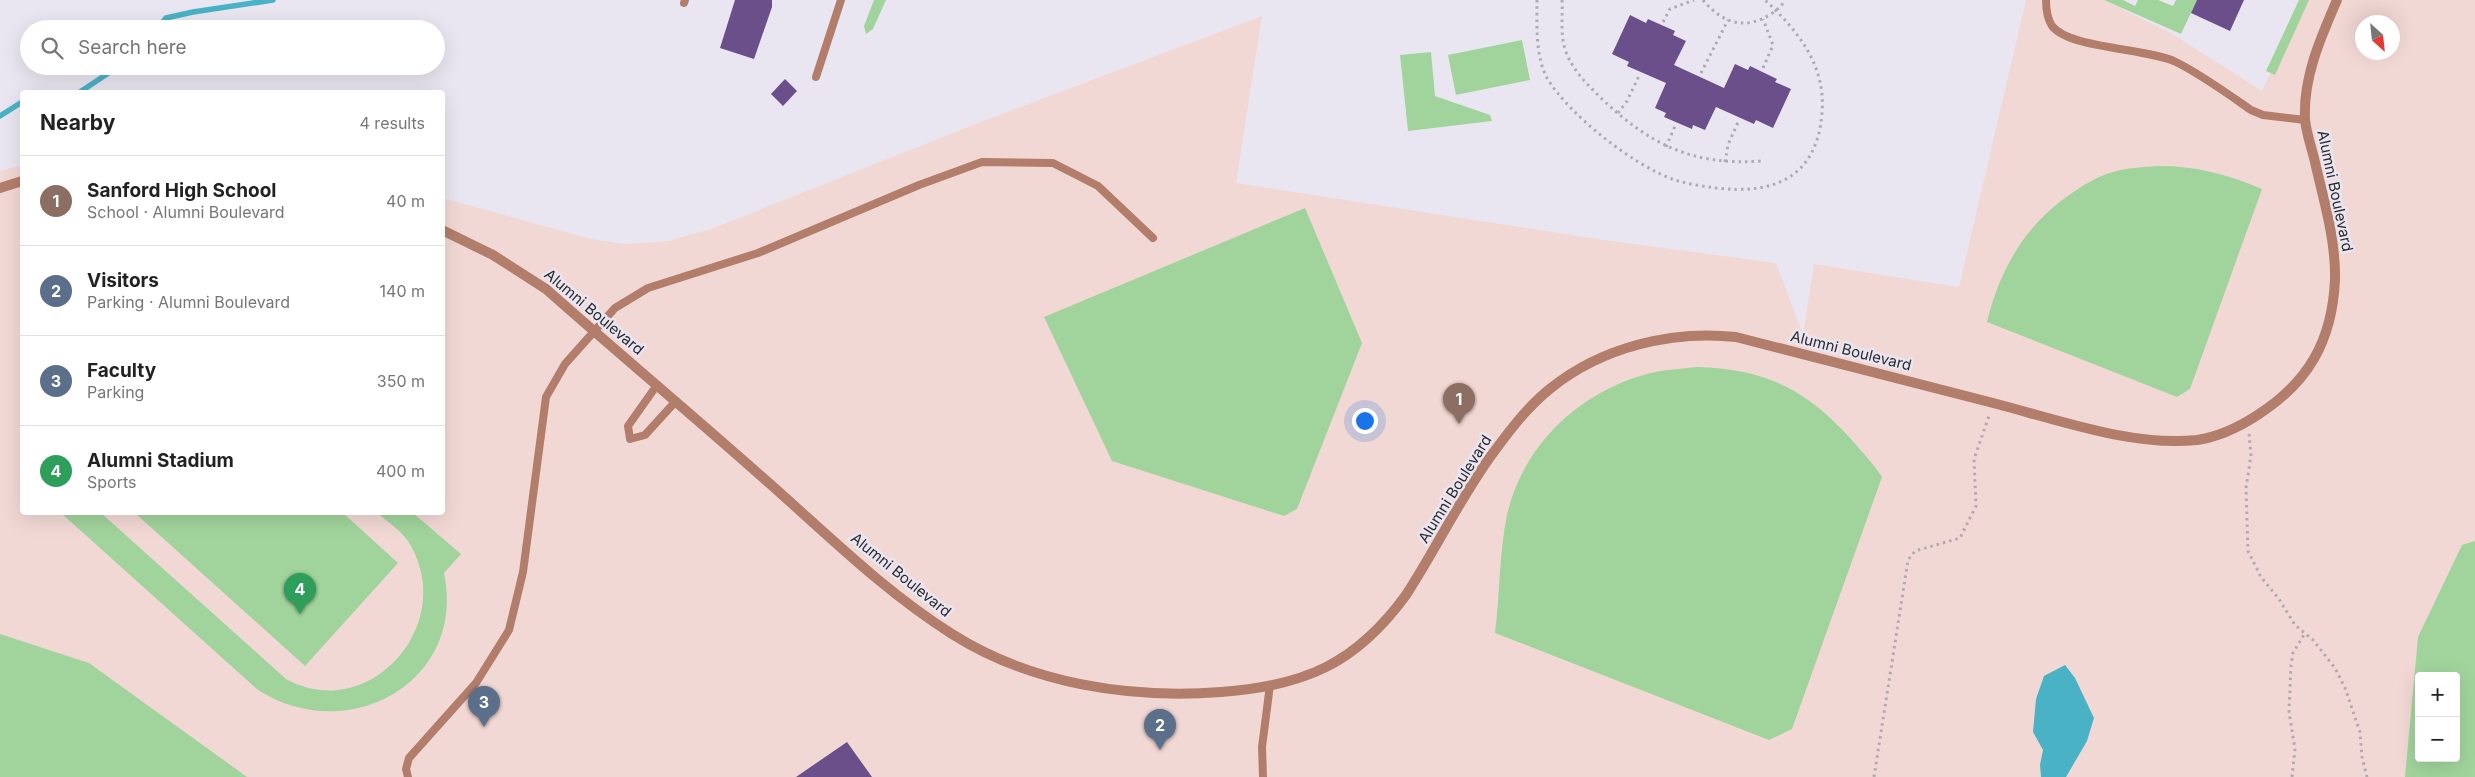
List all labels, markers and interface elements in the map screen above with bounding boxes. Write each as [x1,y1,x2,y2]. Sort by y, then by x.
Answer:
north arrow [2355,15,2400,60]
search box [20,20,445,75]
icon: search [38,34,66,62]
text: Search here [78,36,187,59]
text: Nearby [40,110,115,135]
text: 4 results [360,113,425,133]
street label: Alumni Boulevard [2313,128,2358,253]
text: Sanford High School [87,179,276,202]
text: 1 [53,191,59,211]
text: 40 m [386,191,425,211]
text: School · Alumni Boulevard [87,202,285,222]
street label: Alumni Boulevard [541,265,648,359]
text: Visitors [87,269,159,292]
text: 2 [51,281,61,301]
text: 140 m [380,281,425,301]
text: Parking · Alumni Boulevard [87,292,290,312]
street label: Alumni Boulevard [1789,326,1914,375]
text: Faculty [87,359,156,382]
text: 3 [51,371,61,391]
text: 350 m [377,371,425,391]
text: Parking [87,382,144,402]
pin: 1 [1443,383,1475,424]
your location [1352,408,1378,434]
street label: Alumni Boulevard [1414,431,1495,546]
text: Alumni Stadium [87,449,234,472]
text: 4 [51,461,61,481]
text: 400 m [376,461,425,481]
text: Sports [87,472,136,492]
street label: Alumni Boulevard [847,528,955,621]
pin: 4 [284,573,316,614]
map controls [2415,672,2460,762]
button: + [2415,672,2460,717]
pin: 3 [468,686,500,727]
pin: 2 [1144,709,1176,750]
button: − [2415,717,2460,762]

